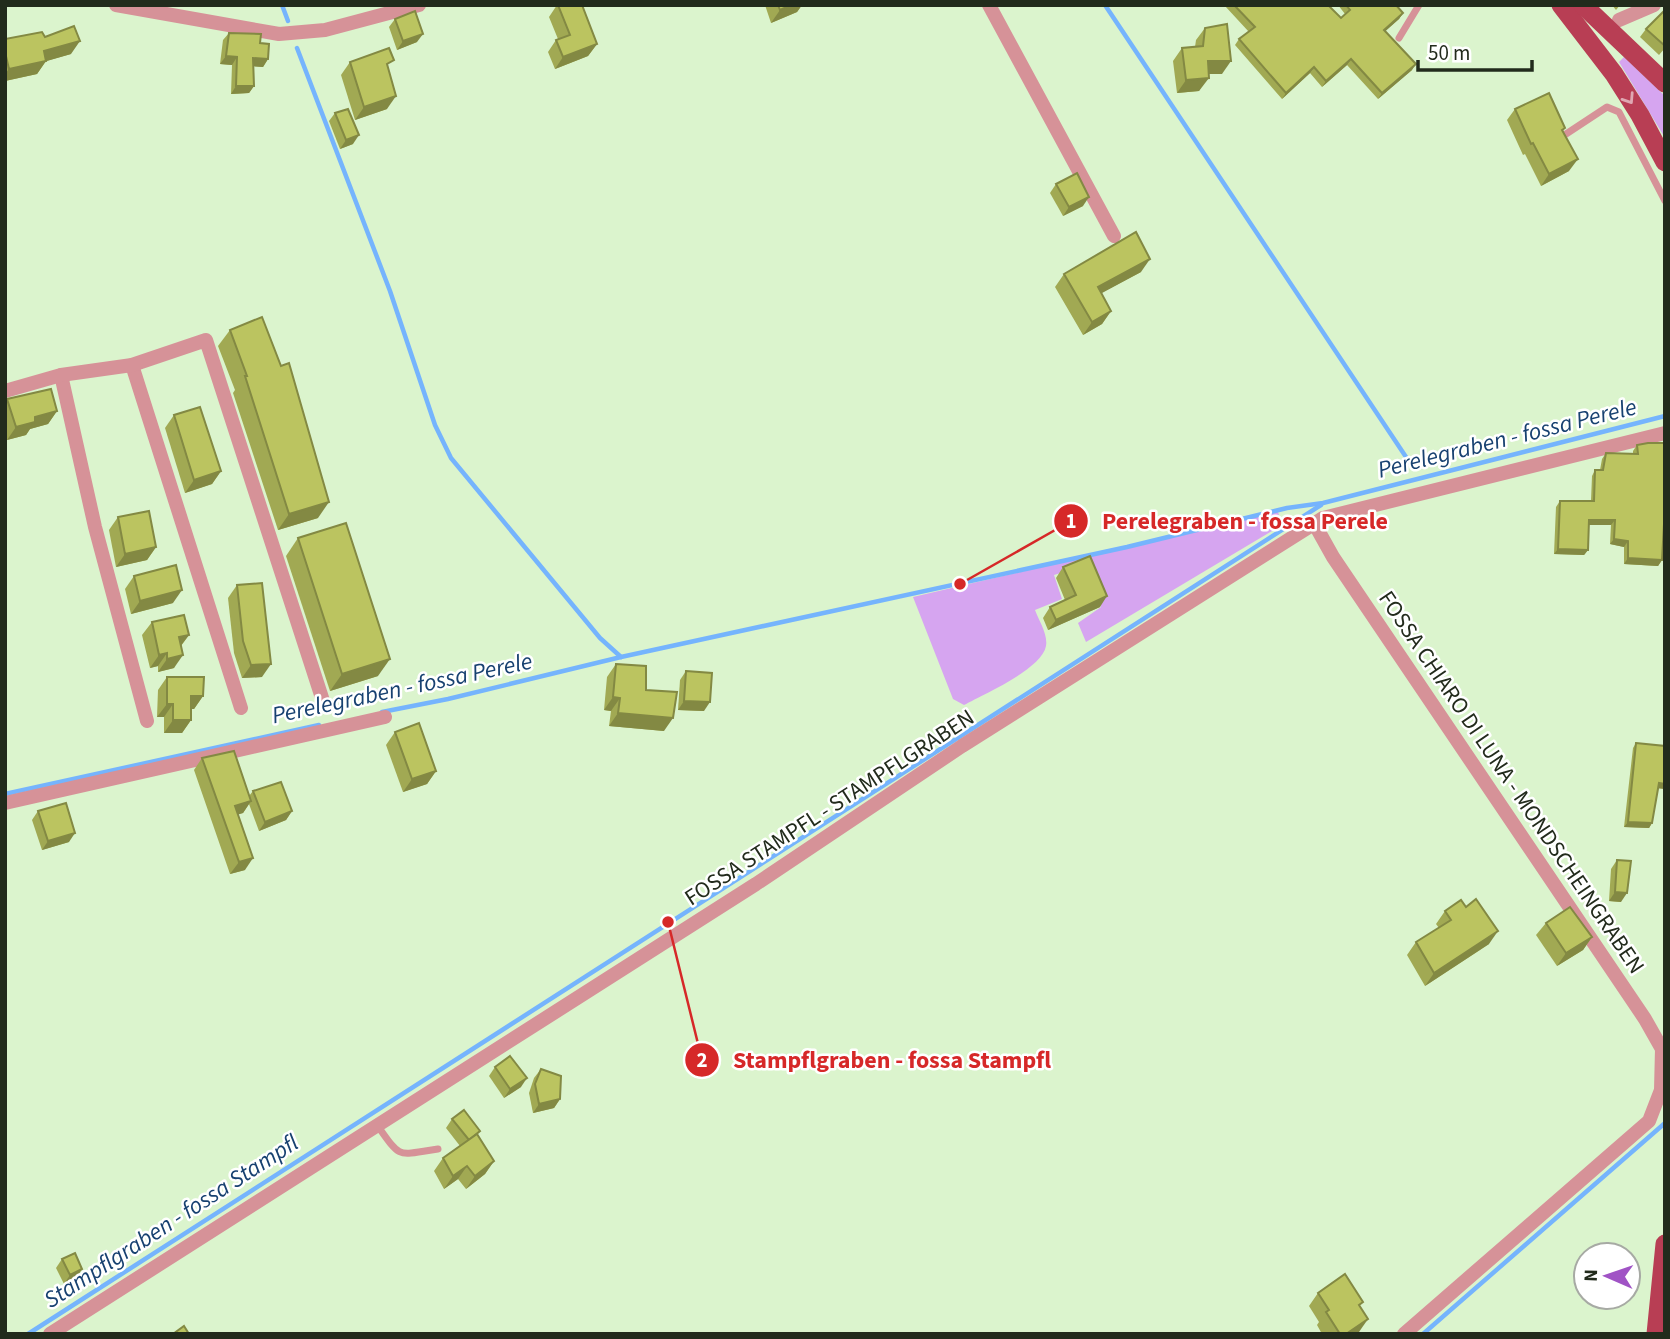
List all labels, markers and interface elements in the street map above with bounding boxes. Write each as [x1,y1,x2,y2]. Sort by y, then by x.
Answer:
scale bar [1418,28,1532,72]
text: 50 m [1428,38,1470,68]
one-way arrow [1621,91,1634,104]
water label: Perelegraben - fossa Perele [1374,389,1640,488]
callout: Perelegraben - fossa Perele [1053,498,1402,543]
text: Perelegraben - fossa Perele [1102,504,1388,539]
text: 1 [1065,506,1077,536]
street label: FOSSA CHIARO DI LUNA - MONDSCHEINGRABEN [1370,584,1653,981]
water label: Perelegraben - fossa Perele [269,644,536,733]
street label: FOSSA STAMPFL - STAMPFLGRABEN [678,701,981,914]
callout: Stampflgraben - fossa Stampfl [684,1037,1066,1082]
text: Stampflgraben - fossa Stampfl [733,1043,1051,1078]
text: 2 [696,1045,708,1075]
water label: Stampflgraben - fossa Stampfl [37,1126,306,1317]
north arrow [1572,1241,1642,1311]
text: N [1578,1269,1605,1282]

